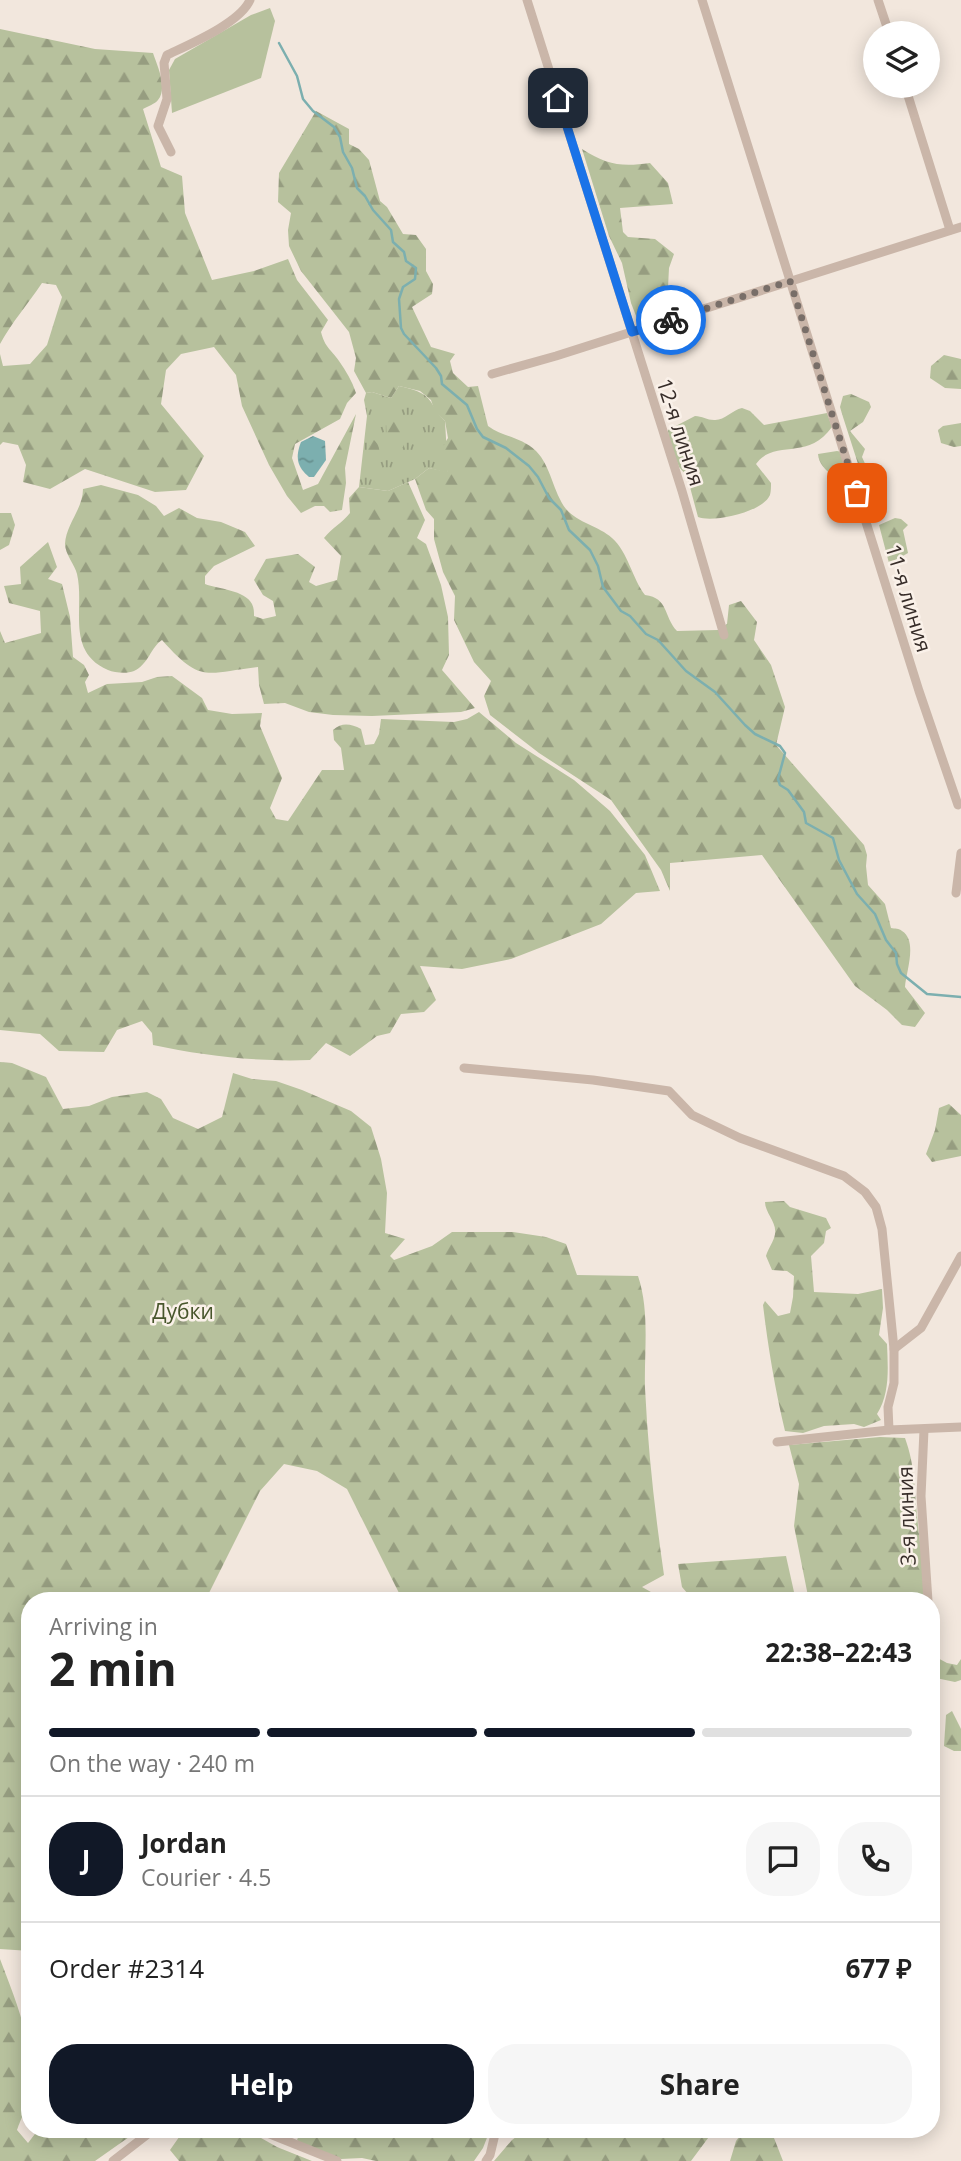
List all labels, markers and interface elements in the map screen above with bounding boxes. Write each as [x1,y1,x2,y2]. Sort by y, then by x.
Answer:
map controls [863,21,940,98]
button: layers [863,21,940,98]
pin [528,68,588,128]
icon: home [539,79,577,117]
courier [636,285,706,355]
icon: bike [652,301,690,339]
street label: 12-я линия [650,375,712,489]
pin [827,463,887,523]
icon: bag [838,474,876,512]
street label: 11-я линия [879,541,939,655]
park label: Дубки [152,1297,214,1325]
street label: 3-я линия [890,1466,922,1566]
text: Arriving in [49,1610,158,1642]
text: 22:38–22:43 [765,1634,912,1670]
text: 2 min [49,1637,177,1699]
text: On the way · 240 m [49,1747,255,1779]
button: chat [746,1822,820,1896]
button: phone [838,1822,912,1896]
text: Jordan [141,1825,227,1861]
text: J [82,1841,90,1877]
text: Courier · 4.5 [141,1861,271,1893]
text: Order #2314 [49,1950,204,1986]
text: 677 ₽ [846,1950,912,1986]
button: Help [49,2044,474,2124]
button: Share [488,2044,912,2124]

